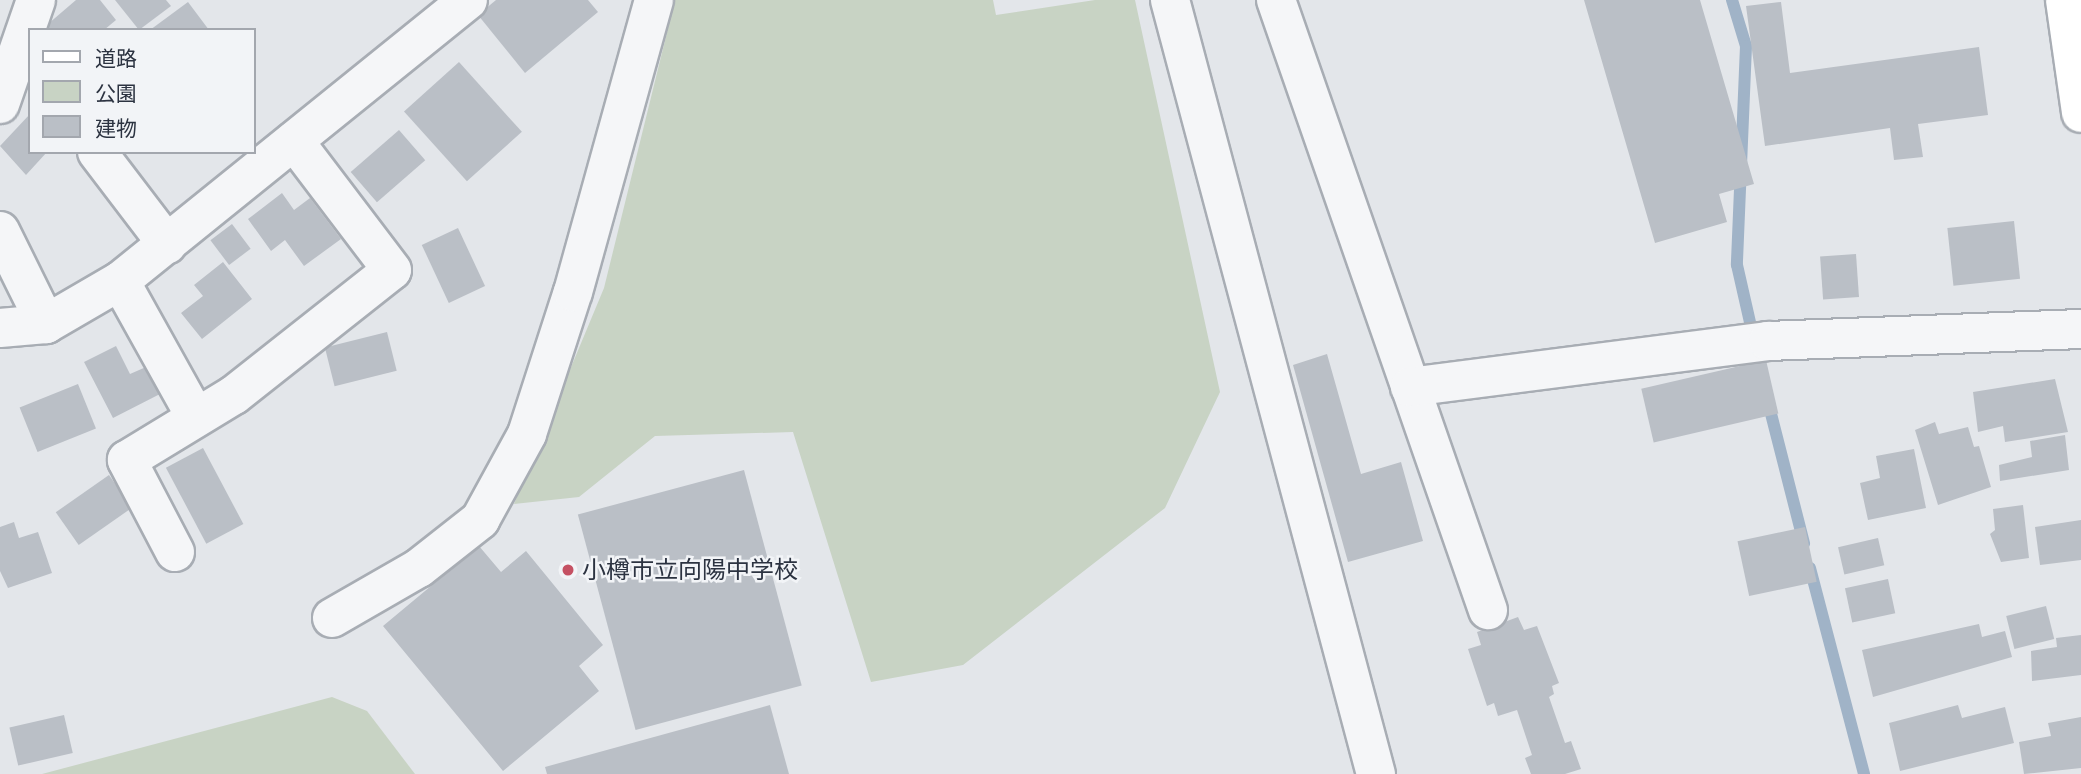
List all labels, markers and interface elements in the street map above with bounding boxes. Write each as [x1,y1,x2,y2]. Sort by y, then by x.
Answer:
legend [28,28,256,154]
text: 道路 [95,46,137,71]
text: 公園 [95,81,137,106]
text: 建物 [95,116,137,141]
place label: 小樽市立向陽中学校 [582,556,798,584]
marker: 小樽市立向陽中学校 [560,562,576,578]

